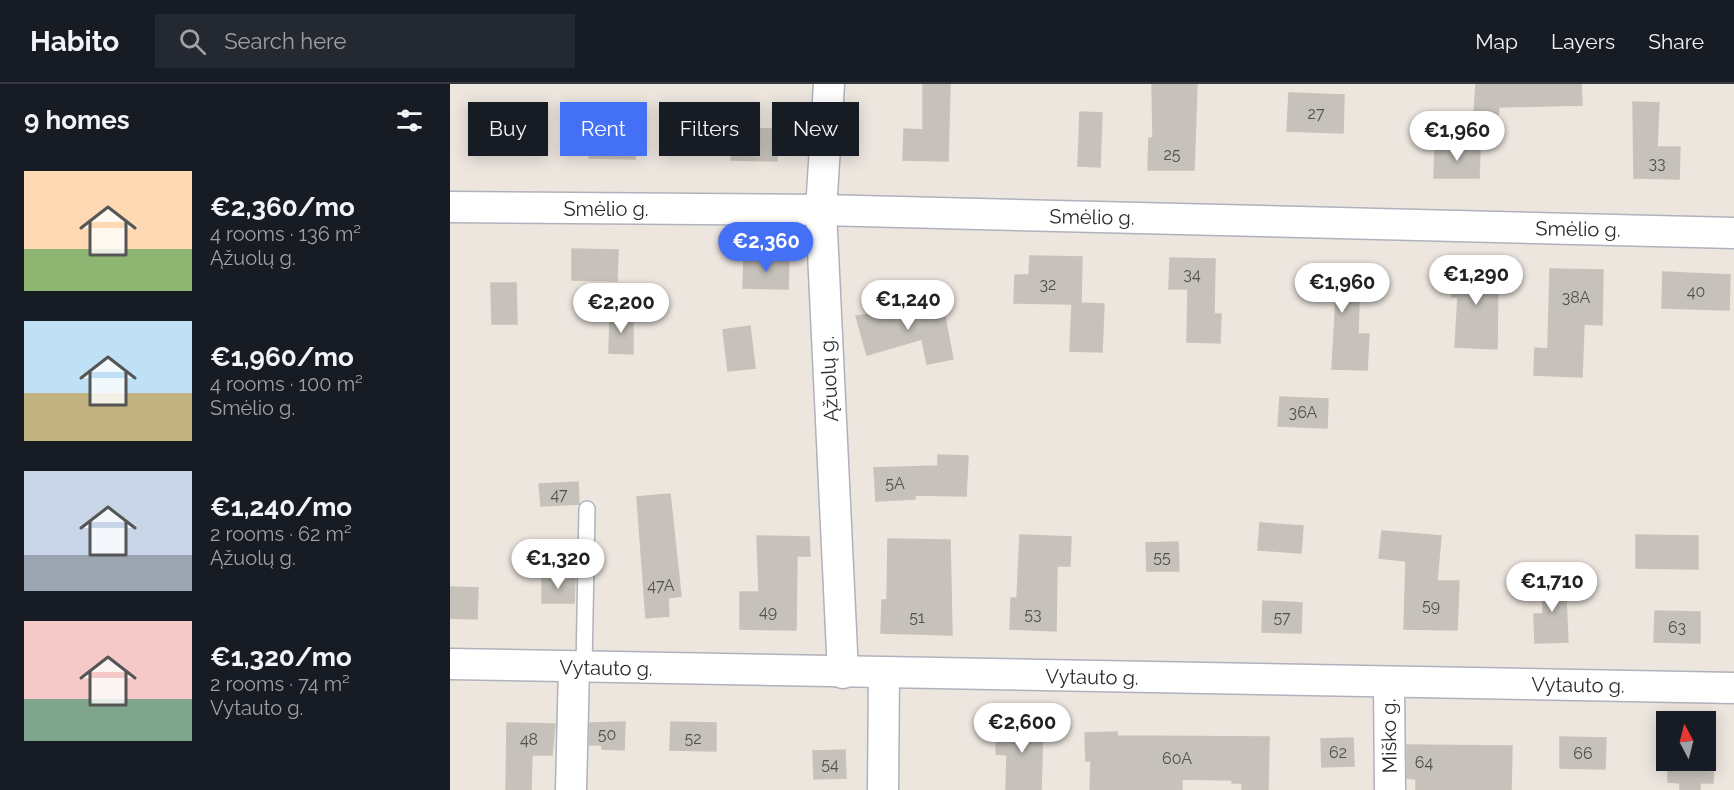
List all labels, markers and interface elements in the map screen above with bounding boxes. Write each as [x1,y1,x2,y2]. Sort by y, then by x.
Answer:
search box [155,14,575,68]
text: Habito [30,25,119,58]
icon: search [176,25,209,58]
text: Search here [224,28,346,54]
text: Map [1475,29,1518,54]
text: Layers [1551,29,1615,54]
text: Share [1648,29,1704,54]
chip: Buy [468,102,548,156]
chip: Rent [560,102,647,156]
chip: Filters [659,102,760,156]
chip: New [772,102,859,156]
icon: filters [393,104,426,137]
house number: 27 [1308,104,1325,123]
text: 9 homes [24,105,130,135]
pin: €1,960 [1408,111,1506,162]
text: €1,960 [1424,118,1490,142]
house number: 25 [1163,145,1181,164]
house number: 33 [1648,154,1666,173]
text: €2,360/mo [210,192,355,222]
icon: home [72,195,144,267]
street label: Smėlio g. [563,197,649,221]
street label: Smėlio g. [1049,204,1135,230]
street label: Smėlio g. [1535,216,1621,242]
text: 4 rooms · 136 m² [210,222,361,246]
pin: €2,360 [717,222,815,273]
text: €2,360 [732,229,800,253]
text: Ąžuolų g. [210,246,296,270]
pin: €1,290 [1427,255,1525,306]
text: €1,290 [1443,262,1509,286]
pin: €1,960 [1293,263,1391,314]
house number: 34 [1183,265,1201,284]
text: €1,960 [1309,270,1375,294]
house number: 32 [1040,275,1056,294]
pin: €1,240 [859,280,957,331]
house number: 40 [1687,282,1705,301]
pin: €2,200 [572,283,670,334]
text: €1,240 [875,287,941,311]
house number: 38A [1562,288,1591,307]
text: €2,200 [587,290,655,314]
street label: Ąžuolų g. [815,336,843,422]
text: €1,960/mo [210,342,354,372]
icon: home [72,345,144,417]
text: 4 rooms · 100 m² [210,372,363,396]
text: Smėlio g. [210,396,295,420]
house number: 36A [1289,403,1318,422]
house number: 5A [885,474,905,493]
house number: 47 [550,485,568,504]
text: €1,240/mo [210,492,352,522]
icon: home [72,495,144,567]
text: 2 rooms · 62 m² [210,522,352,546]
pin: €1,320 [509,539,607,590]
text: Ąžuolų g. [210,546,296,570]
text: €1,320 [525,546,591,570]
house number: 55 [1153,548,1171,567]
pin: €1,710 [1503,562,1601,613]
text: €1,710 [1520,569,1584,593]
house number: 47A [647,576,675,595]
house number: 59 [1422,596,1440,615]
house number: 49 [759,602,777,621]
house number: 53 [1024,605,1042,624]
house number: 51 [909,608,925,627]
house number: 57 [1273,608,1291,627]
house number: 63 [1668,618,1686,637]
text: €1,320/mo [210,642,352,672]
icon: home [72,645,144,717]
street label: Vytauto g. [559,655,653,681]
street label: Vytauto g. [1045,664,1139,690]
text: 2 rooms · 74 m² [210,672,350,696]
street label: Vytauto g. [1531,672,1625,698]
text: Vytauto g. [210,696,303,720]
street label: Miško g. [1376,698,1402,774]
pin: €2,600 [973,703,1071,754]
text: €2,600 [988,710,1056,734]
north arrow [1656,711,1716,771]
map controls [1656,711,1716,771]
house number: 50 [598,725,616,744]
house number: 52 [684,729,702,748]
house number: 48 [520,730,538,749]
house number: 62 [1329,743,1347,762]
house number: 66 [1573,744,1593,763]
house number: 60A [1162,749,1192,768]
house number: 64 [1415,753,1433,772]
house number: 54 [821,755,839,774]

